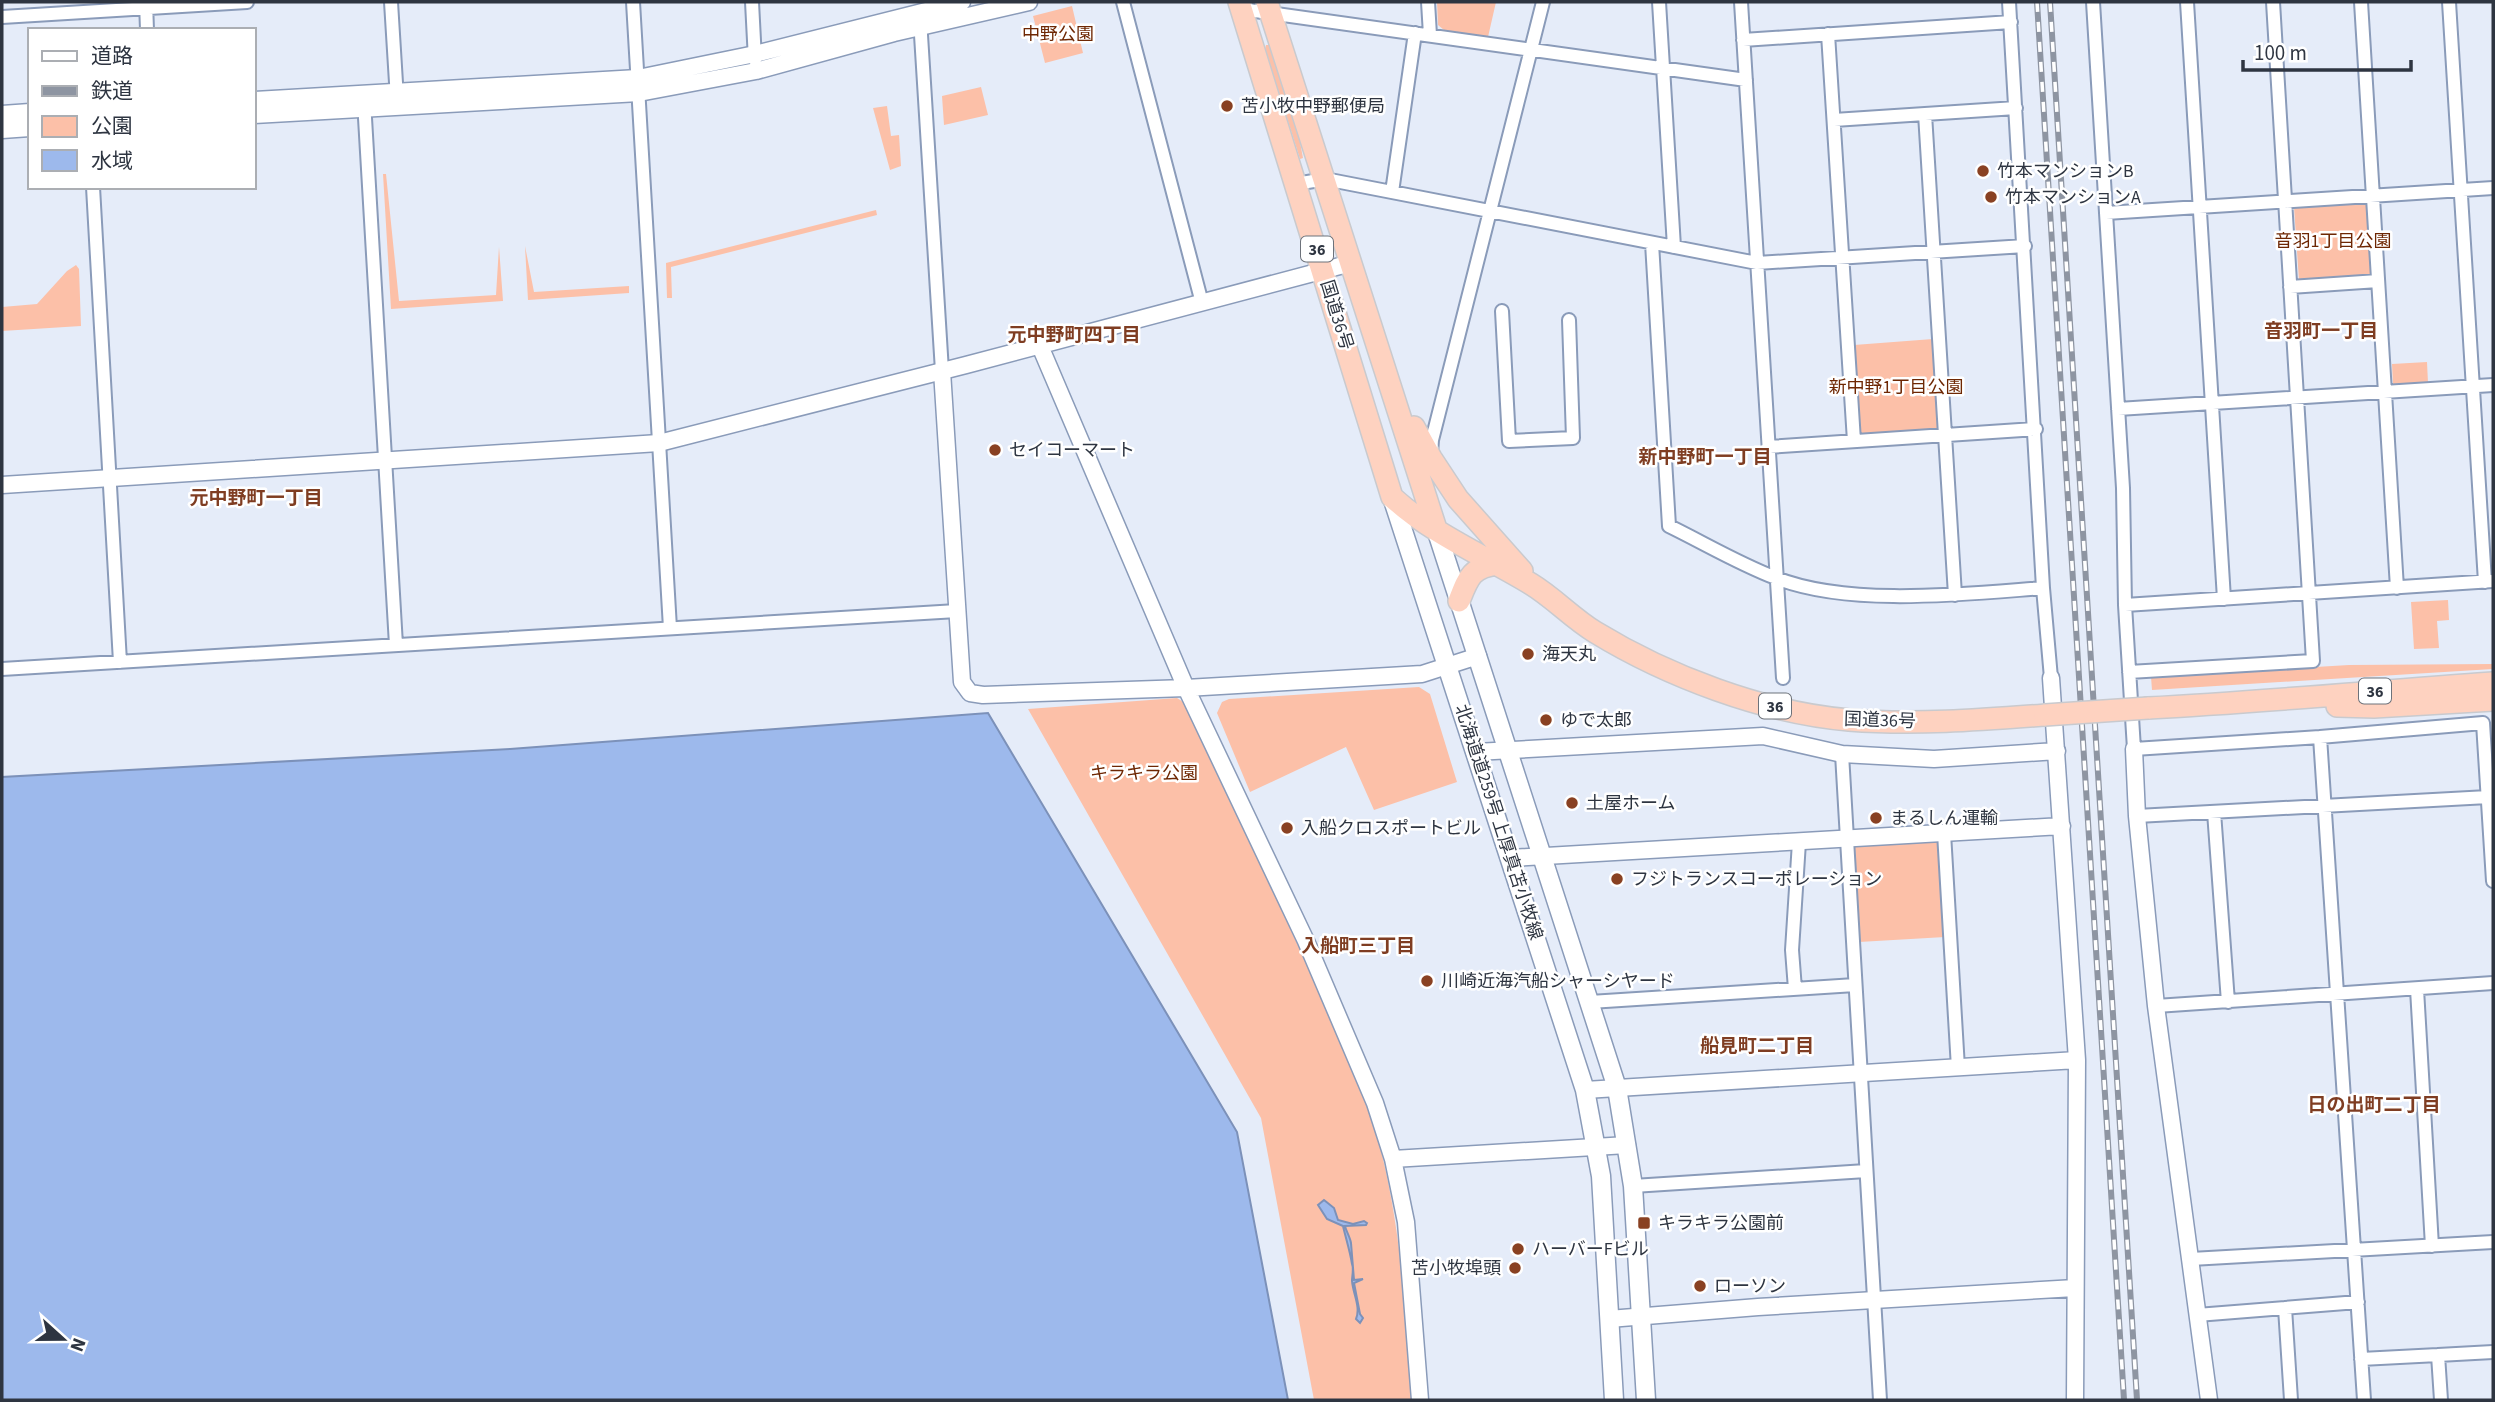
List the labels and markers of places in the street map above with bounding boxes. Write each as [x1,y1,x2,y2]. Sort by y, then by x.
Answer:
place label: 苫小牧中野郵便局 [1241,94,1385,119]
marker: 苫小牧中野郵便局 [1219,98,1235,114]
place label: 竹本マンションB [1997,159,2134,184]
marker: 竹本マンションB [1975,163,1991,179]
place label: 竹本マンションA [2005,185,2141,210]
marker: 竹本マンションA [1983,189,1999,205]
place label: セイコーマート [1009,438,1135,463]
marker: セイコーマート [987,442,1003,458]
place label: 海天丸 [1542,642,1596,667]
marker: 海天丸 [1520,646,1536,662]
place label: ゆで太郎 [1560,708,1632,733]
marker: ゆで太郎 [1538,712,1554,728]
place label: 土屋ホーム [1586,791,1675,816]
marker: 土屋ホーム [1564,795,1580,811]
place label: まるしん運輸 [1890,806,1998,831]
marker: まるしん運輸 [1868,810,1884,826]
place label: 入船クロスポートビル [1301,816,1481,841]
marker: 入船クロスポートビル [1279,820,1295,836]
place label: フジトランスコーポレーション [1631,867,1882,892]
marker: フジトランスコーポレーション [1609,871,1625,887]
place label: 川崎近海汽船シャーシヤード [1441,969,1675,994]
marker: 川崎近海汽船シャーシヤード [1419,973,1435,989]
place label: キラキラ公園前 [1658,1211,1784,1236]
marker: キラキラ公園前 [1636,1215,1652,1231]
place label: ハーバーFビル [1532,1237,1649,1262]
marker: ハーバーFビル [1510,1241,1526,1257]
place label: 苫小牧埠頭 [1411,1256,1501,1281]
marker: 苫小牧埠頭 [1507,1260,1523,1276]
place label: ローソン [1714,1274,1786,1299]
marker: ローソン [1692,1278,1708,1294]

